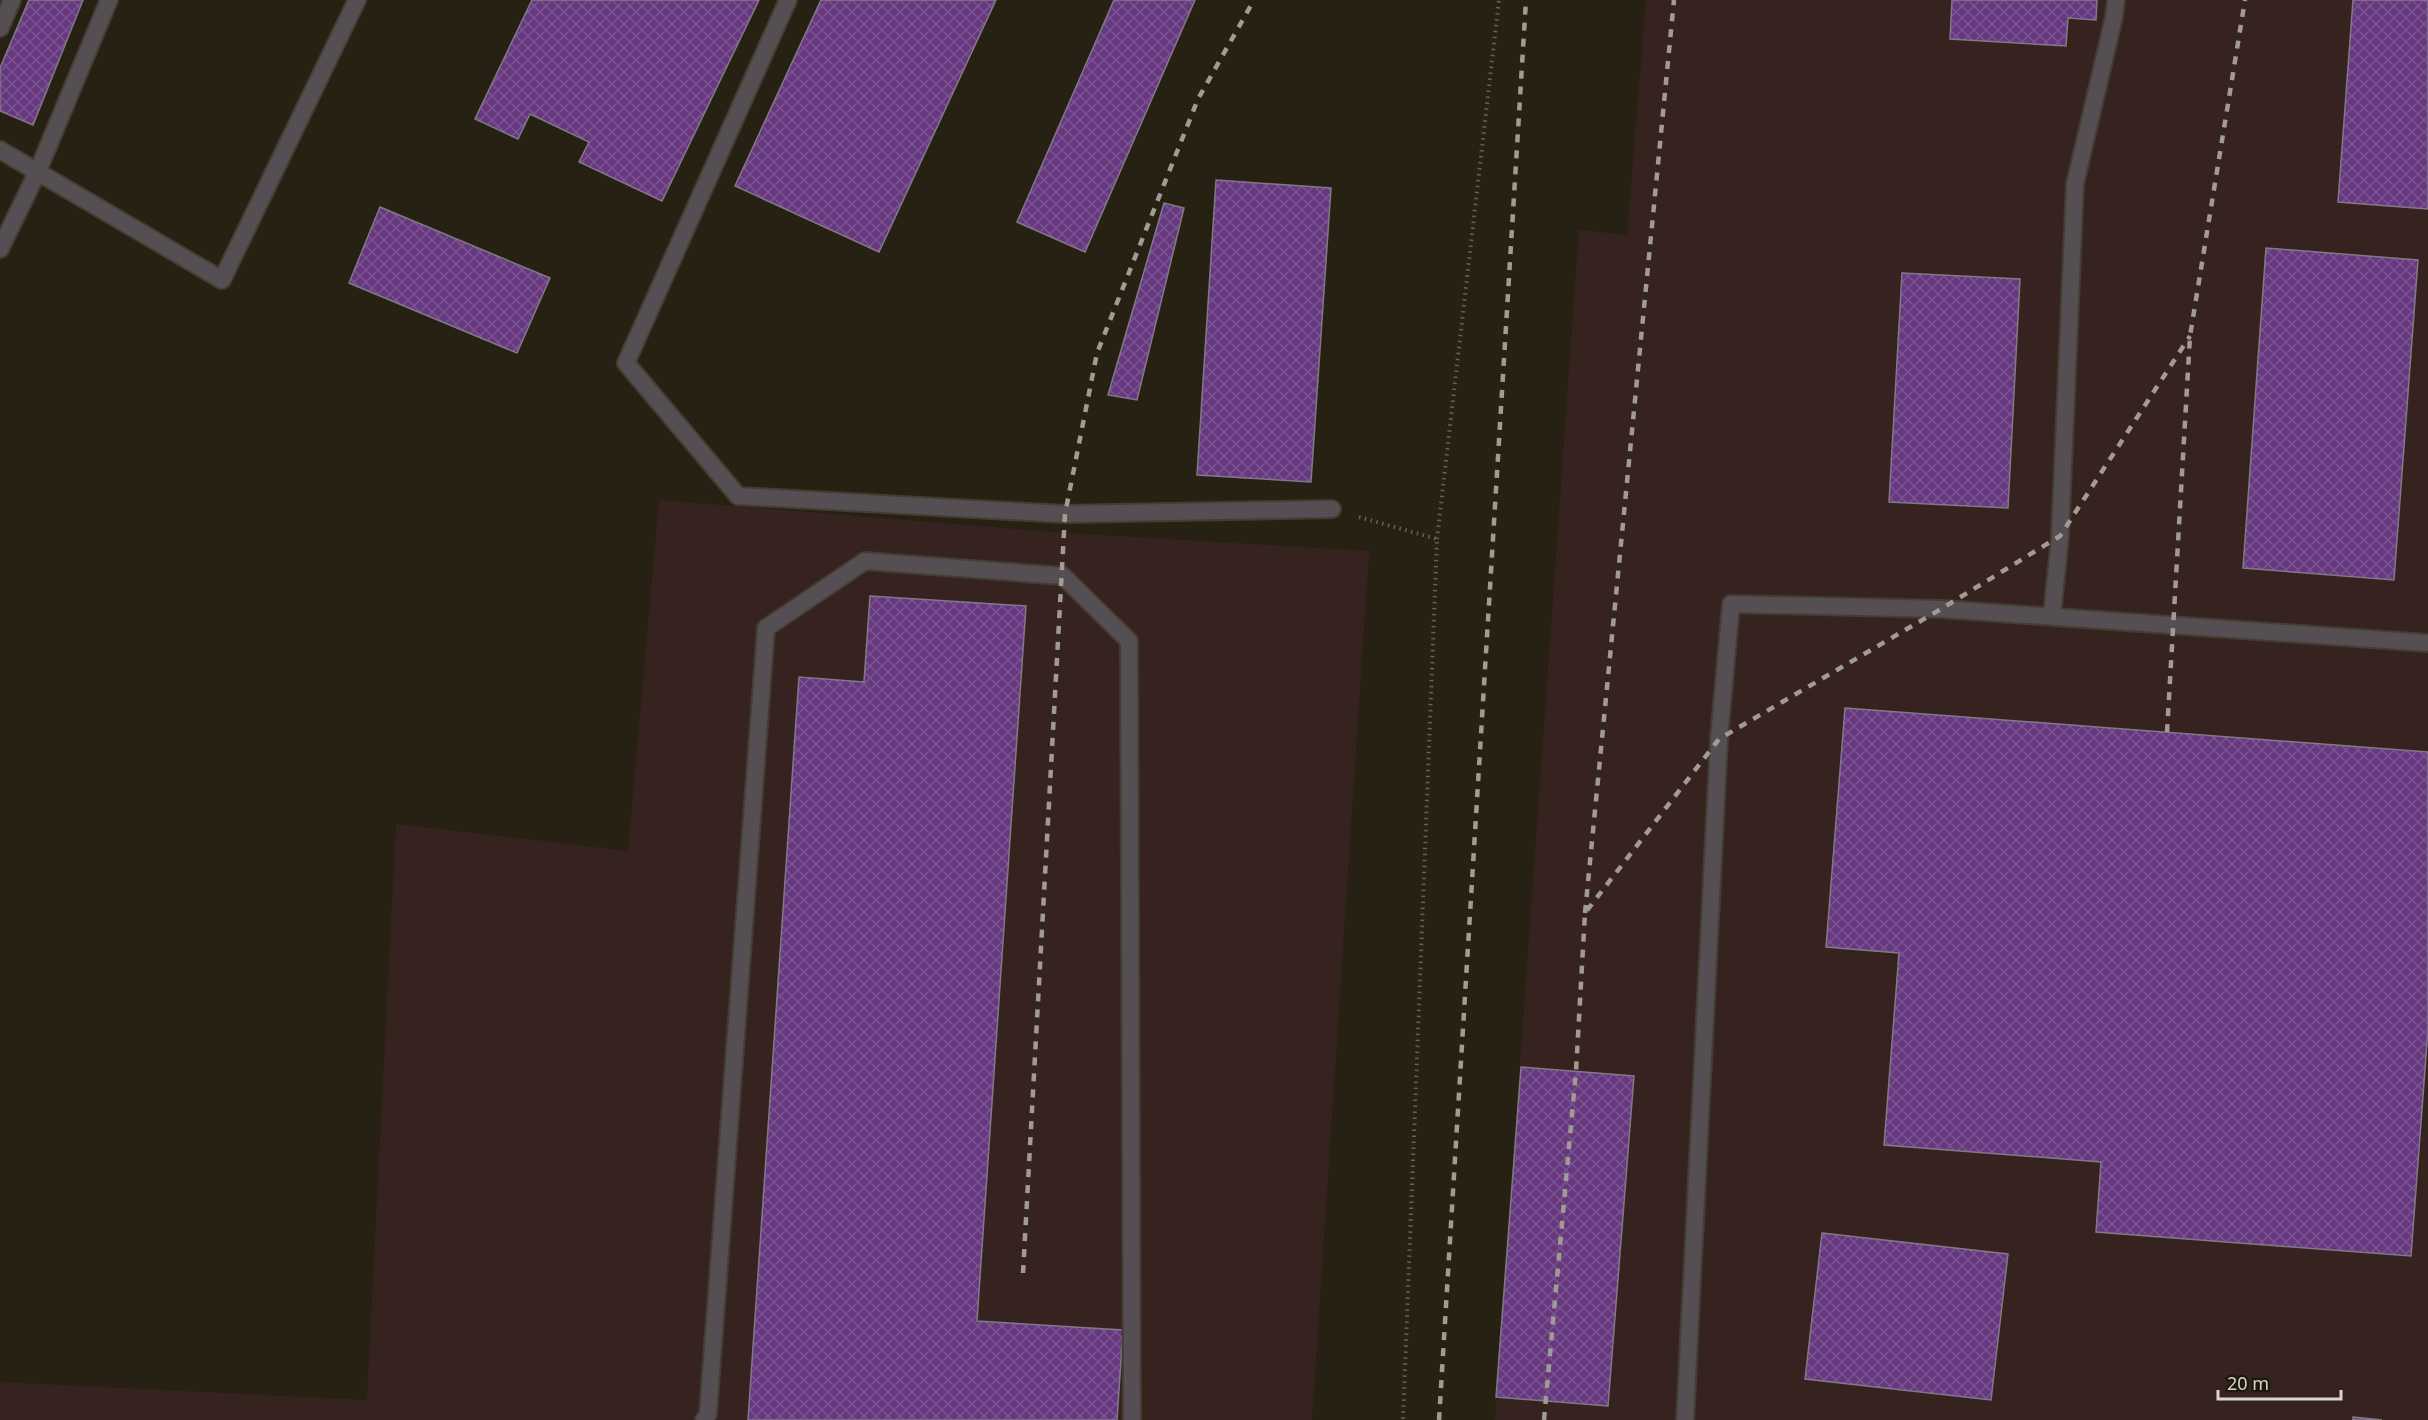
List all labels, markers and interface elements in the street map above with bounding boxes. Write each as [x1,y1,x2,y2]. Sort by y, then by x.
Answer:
scale bar [2218,1363,2341,1401]
text: 20 m [2227,1371,2269,1395]

